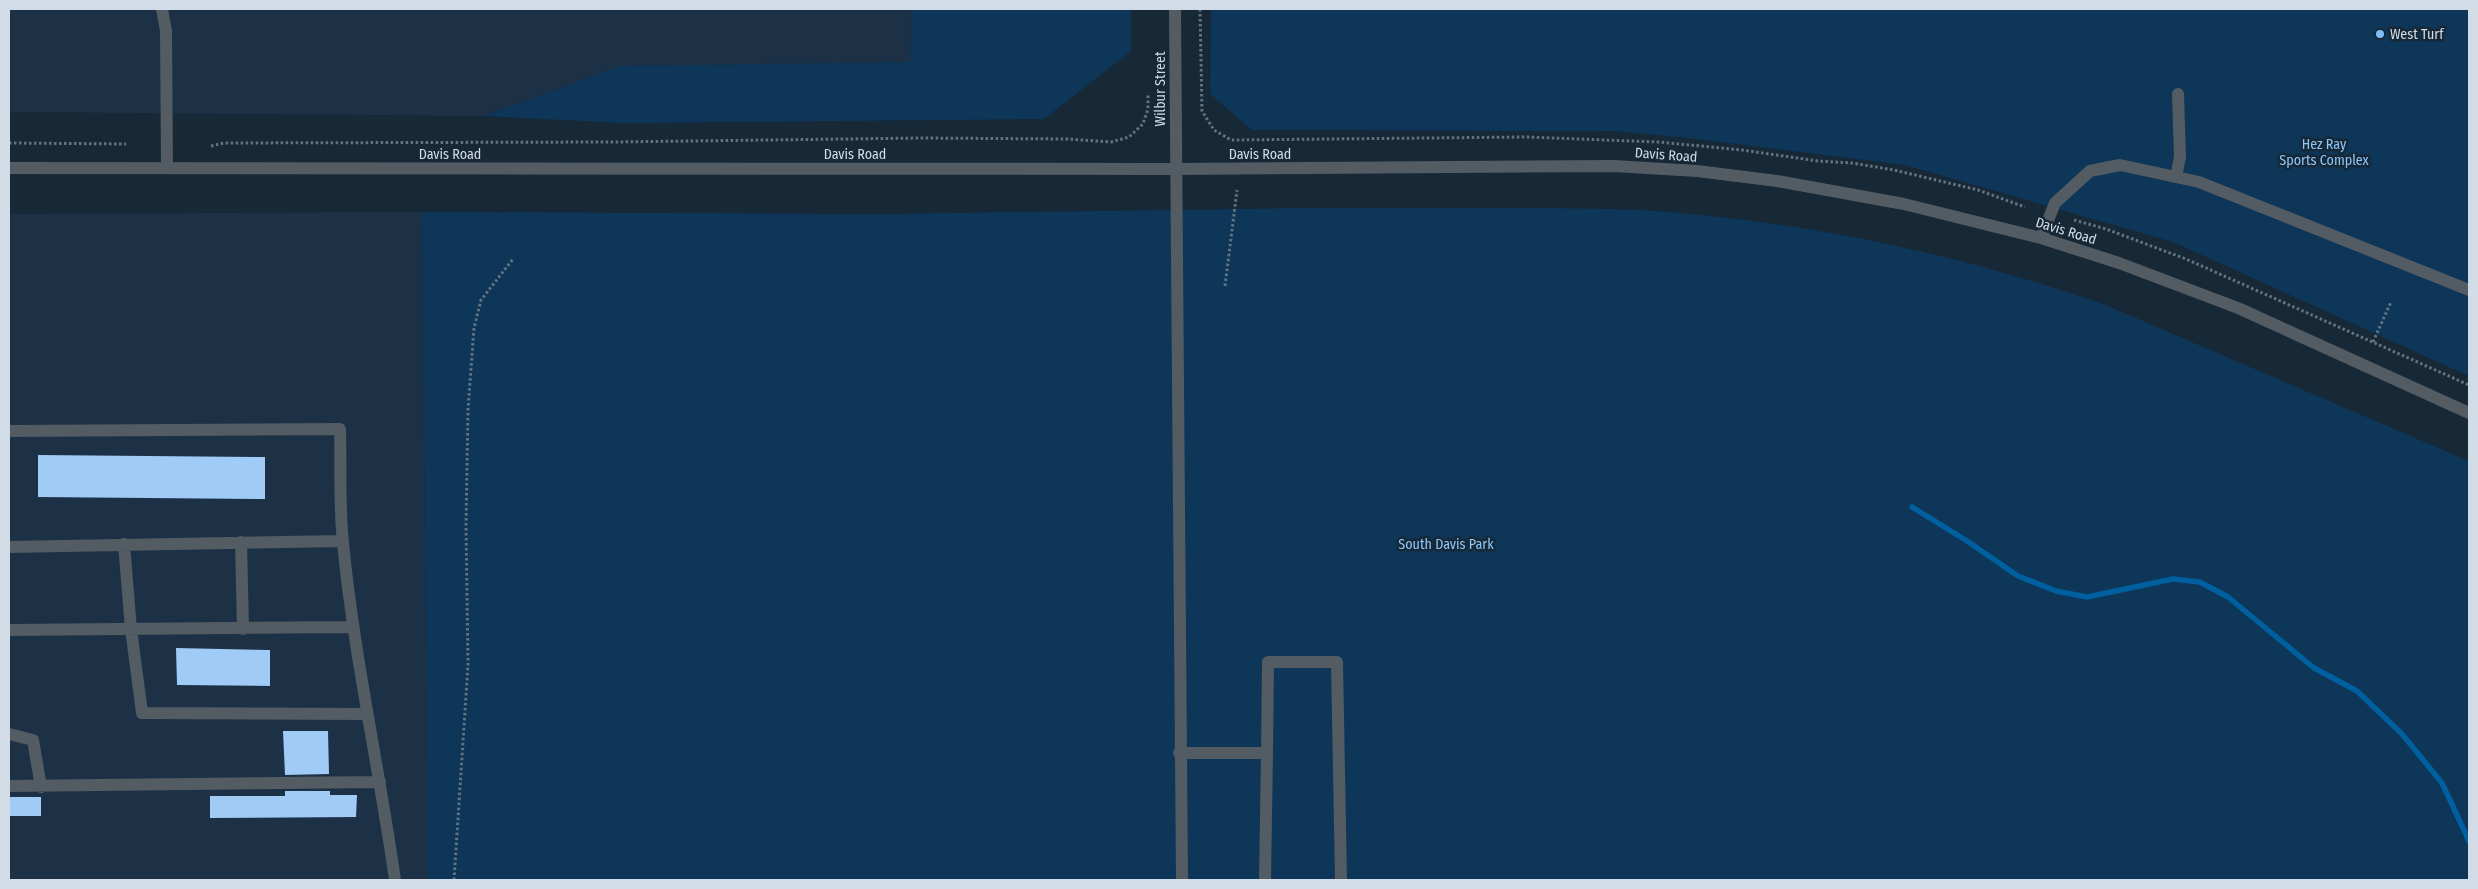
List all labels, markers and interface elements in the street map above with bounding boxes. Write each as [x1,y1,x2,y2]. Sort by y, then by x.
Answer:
place label: West Turf [2390,26,2445,43]
marker: West Turf [2374,28,2386,40]
street label: Wilbur Street [1152,51,1169,127]
park label: Hez Ray Sports Complex [2279,136,2370,169]
street label: Davis Road [1634,144,1698,166]
street label: Davis Road [419,146,481,163]
street label: Davis Road [824,146,886,163]
street label: Davis Road [1229,146,1291,163]
street label: Davis Road [2034,214,2098,248]
park label: South Davis Park [1398,536,1494,553]

